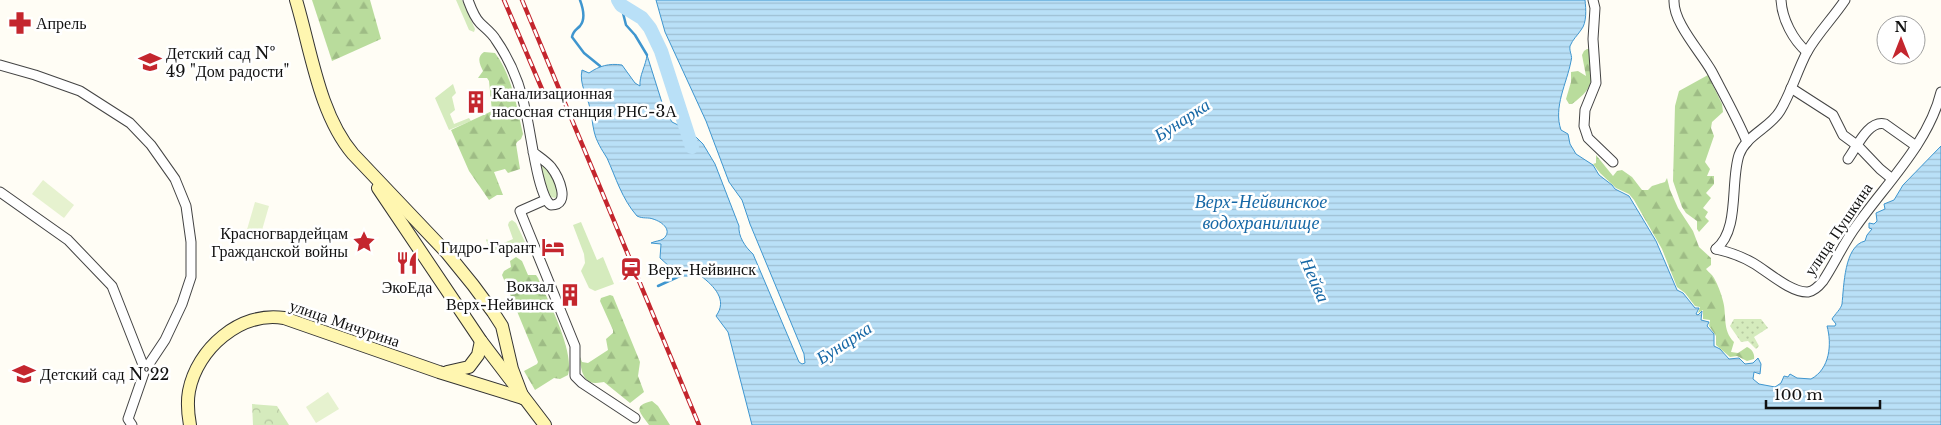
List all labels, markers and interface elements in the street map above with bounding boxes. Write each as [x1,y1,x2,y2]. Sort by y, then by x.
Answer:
pharmacy icon: Апрель [7,10,33,36]
place label: Апрель [36,13,87,33]
north arrow [1876,15,1926,65]
text: N [1894,18,1908,36]
place label: Детский сад № 49 "Дом радости" [166,43,289,81]
school or university icon: Детский сад № 49 "Дом радости" [137,49,163,75]
place label: Канализационная насосная станция РНС-3А [492,83,677,121]
building icon: Канализационная насосная станция РНС-3А [463,89,489,115]
water label: Бунарка [1149,94,1214,147]
street label: улица Пушкина [1800,179,1876,279]
water label: Верх-Нейвинское водохранилище [1195,191,1327,234]
place label: Красногвардейцам Гражданской войны [211,223,348,261]
place icon: Красногвардейцам Гражданской войны [351,229,377,255]
hotel icon: Гидро-Гарант [540,234,566,260]
place label: Гидро-Гарант [441,237,536,257]
restaurant icon: ЭкоЕда [394,250,420,276]
water label: Нейва [1295,253,1335,306]
station icon: Верх-Нейвинск [618,256,644,282]
place label: Верх-Нейвинск [648,259,756,279]
place label: Вокзал Верх-Нейвинск [446,276,554,314]
place label: ЭкоЕда [382,277,432,297]
building icon: Вокзал Верх-Нейвинск [557,282,583,308]
street label: улица Мичурина [287,295,403,351]
water label: Бунарка [811,317,876,370]
school or university icon: Детский сад №22 [11,361,37,387]
place label: Детский сад №22 [40,364,169,384]
scale bar [1766,378,1880,410]
text: 100 m [1774,385,1823,404]

